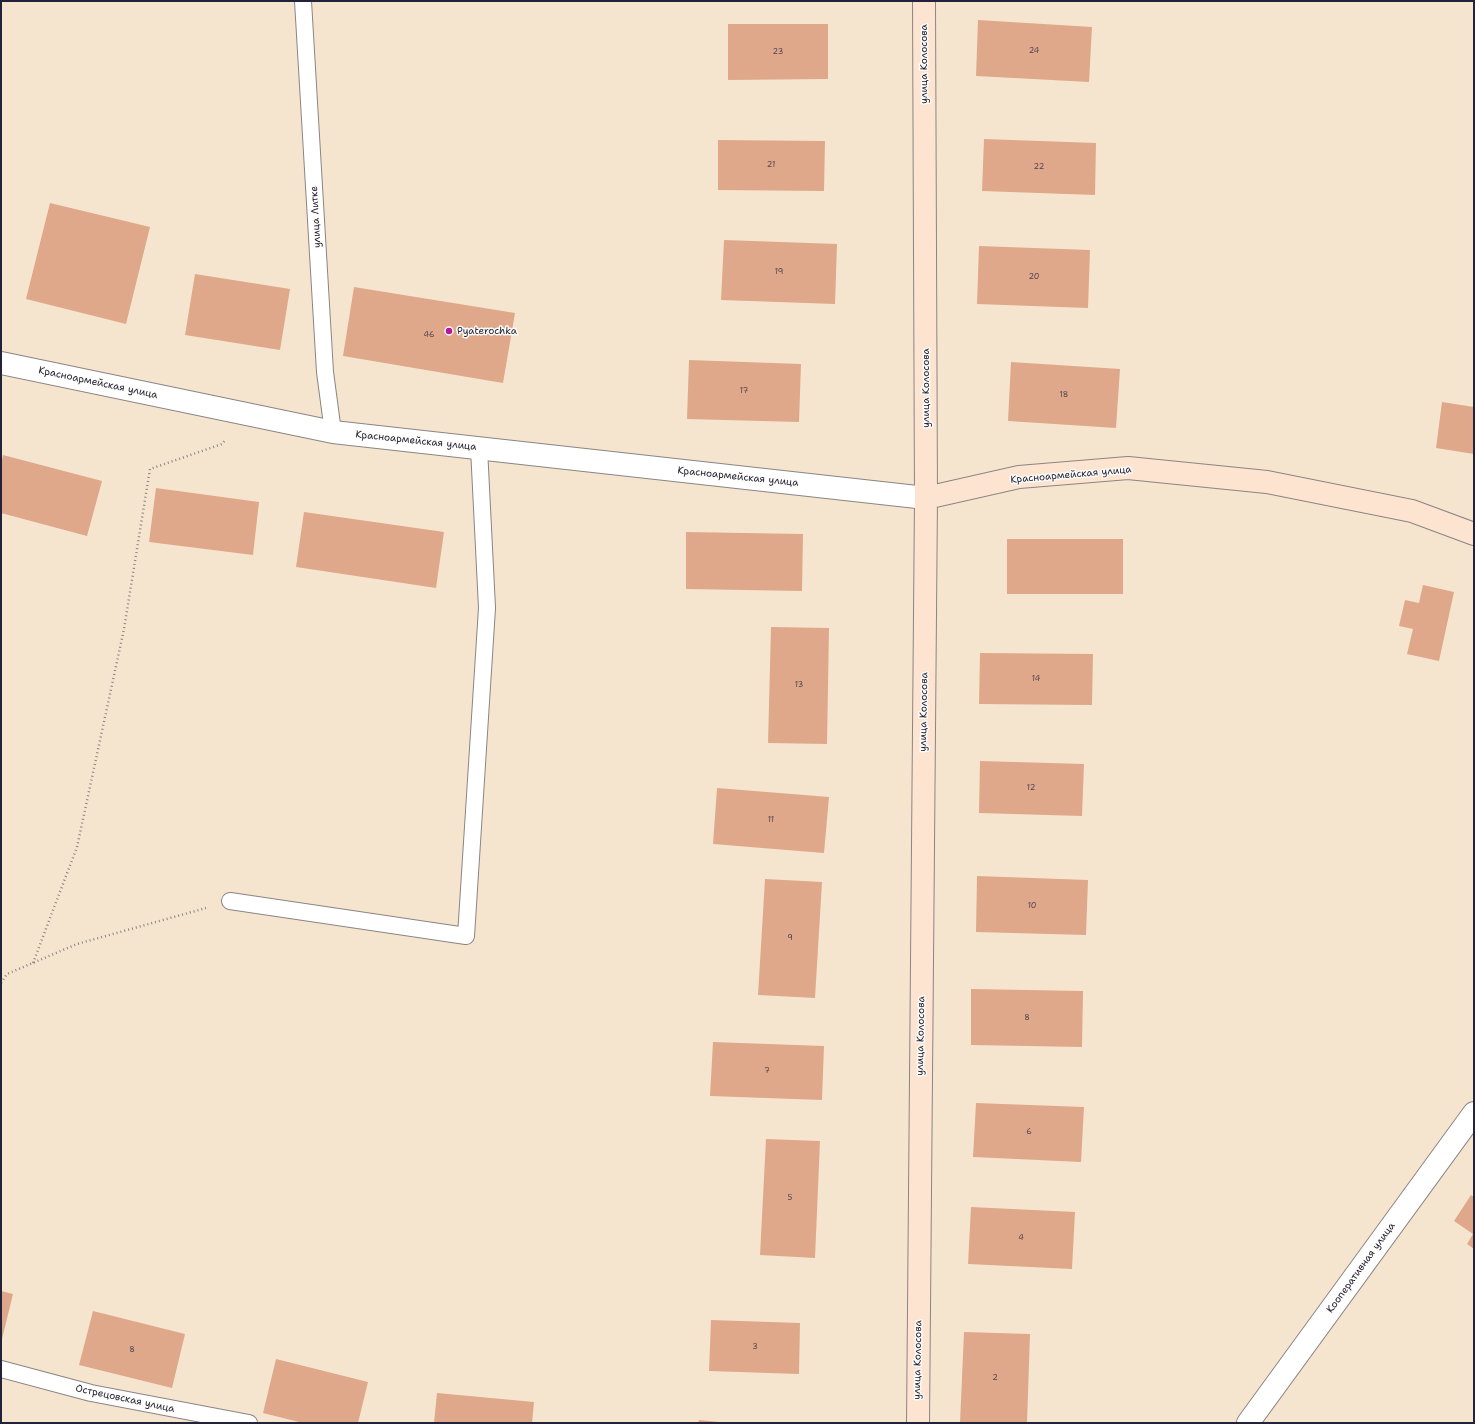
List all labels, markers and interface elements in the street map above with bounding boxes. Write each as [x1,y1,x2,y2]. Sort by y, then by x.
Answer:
street label: улица Колосова [918,24,930,104]
house number: 24 [1029,46,1039,56]
house number: 23 [773,47,783,57]
house number: 21 [767,160,775,170]
house number: 22 [1034,162,1044,172]
street label: улица Литке [308,186,324,248]
house number: 19 [775,267,783,277]
house number: 20 [1029,272,1039,282]
place label: Pyaterochka [457,325,517,337]
marker: Pyaterochka [444,326,454,336]
house number: 46 [423,330,435,340]
street label: улица Колосова [920,348,932,428]
street label: Красноармейская улица [37,364,159,402]
house number: 17 [740,386,748,396]
house number: 18 [1060,390,1068,400]
street label: Красноармейская улица [355,429,477,453]
street label: Красноармейская улица [1010,464,1132,486]
street label: Красноармейская улица [677,465,799,489]
street label: улица Колосова [917,672,931,752]
house number: 14 [1032,674,1040,684]
house number: 13 [795,680,803,690]
house number: 12 [1027,783,1035,793]
house number: 11 [768,815,774,825]
house number: 10 [1028,901,1036,911]
house number: 9 [787,933,793,943]
street label: улица Колосова [914,996,928,1076]
house number: 8 [1024,1013,1030,1023]
house number: 7 [764,1066,770,1076]
house number: 6 [1026,1127,1032,1137]
house number: 5 [788,1193,792,1203]
street label: Кооперативная улица [1324,1220,1398,1316]
house number: 4 [1018,1233,1024,1243]
street label: улица Колосова [911,1320,925,1400]
house number: 3 [752,1342,758,1352]
house number: 8 [129,1345,135,1355]
house number: 2 [992,1373,998,1383]
street label: Острецовская улица [74,1383,176,1415]

